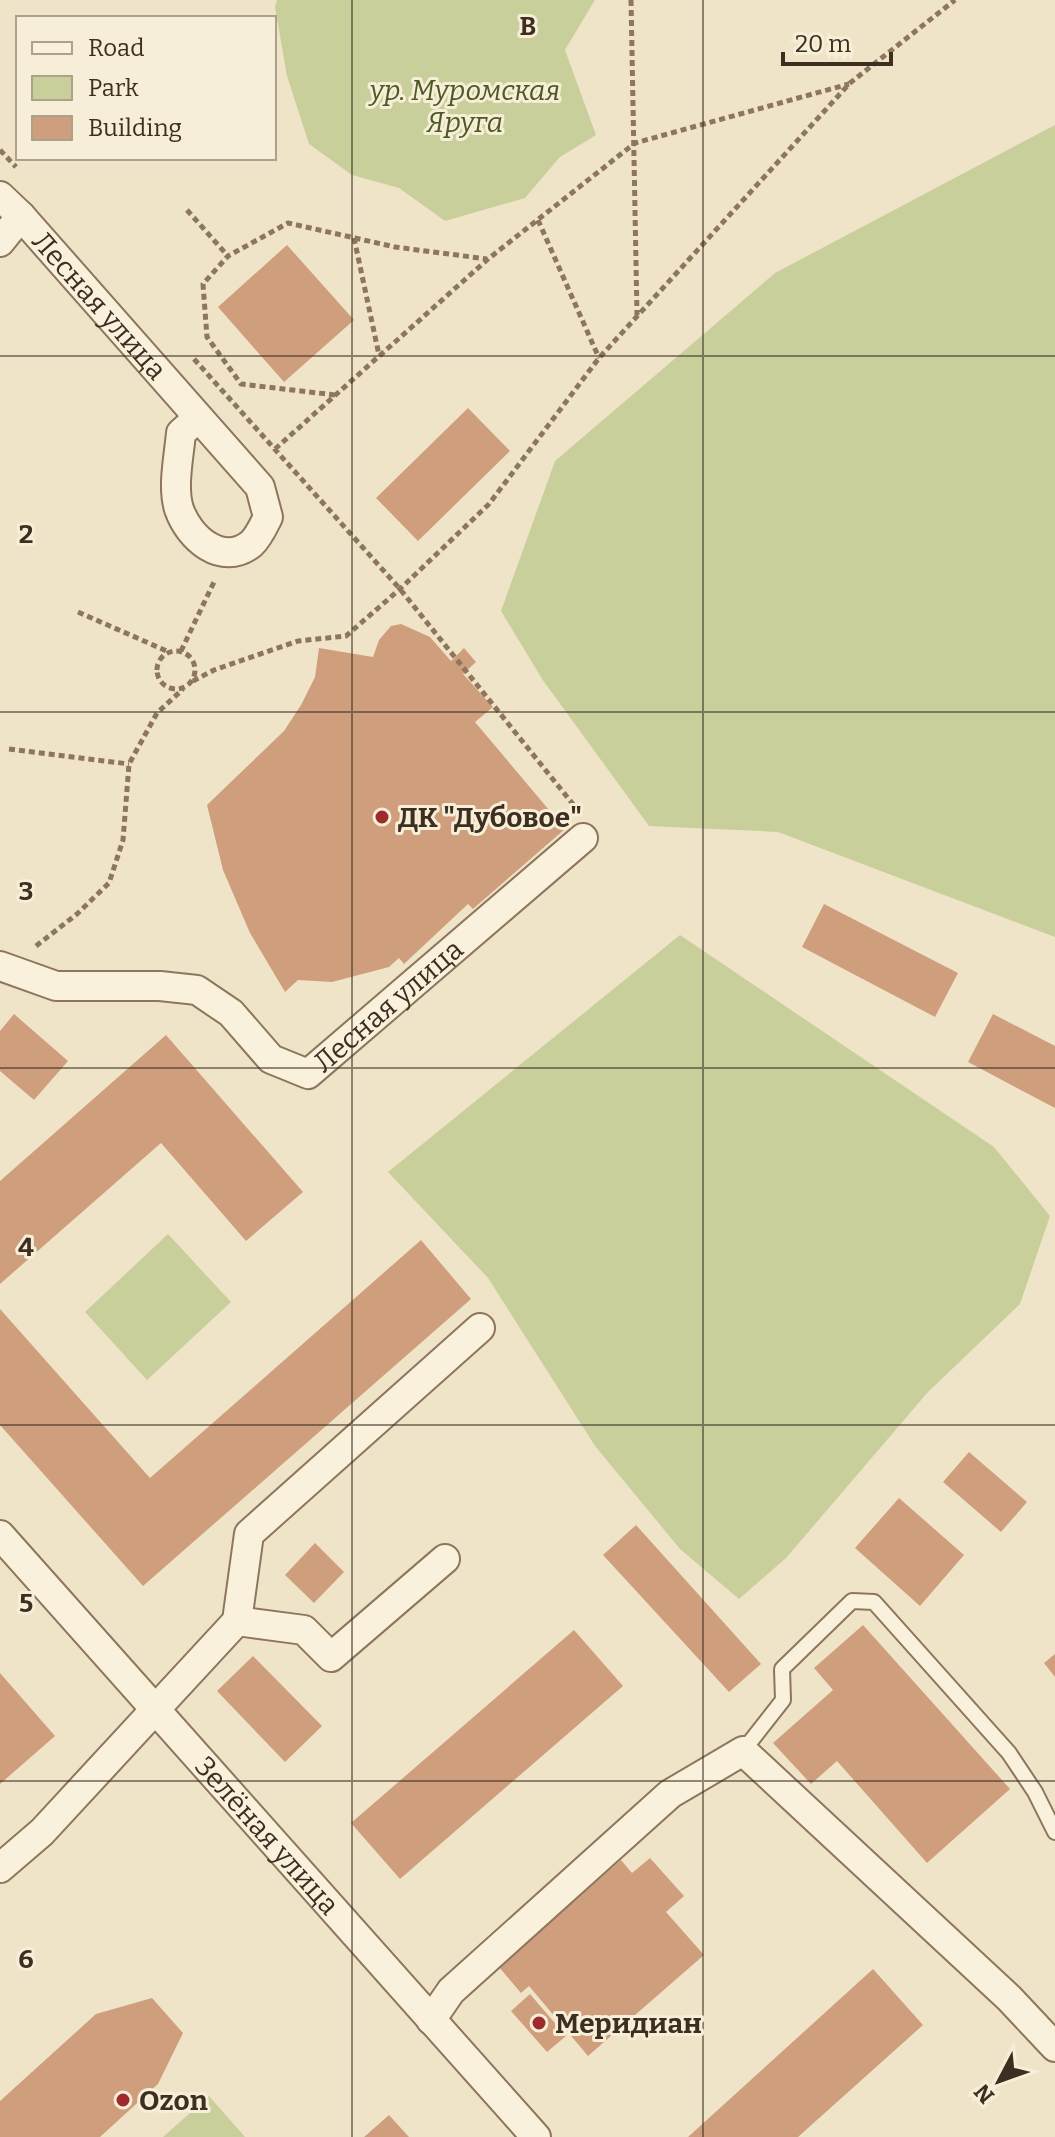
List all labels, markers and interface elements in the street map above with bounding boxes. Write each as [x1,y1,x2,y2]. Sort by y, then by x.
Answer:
text: B [520,11,536,42]
legend [16,16,276,160]
scale bar [783,16,891,66]
text: 20 m [795,30,851,58]
text: Road [88,34,144,62]
text: Park [88,74,139,102]
park label: ур. Муромская Яруга [368,74,560,139]
text: Building [88,114,182,142]
street label: Лесная улица [26,225,174,386]
text: 2 [19,519,33,550]
place label: ДК "Дубовое" [398,801,582,834]
marker: ДК "Дубовое" [373,808,391,826]
text: 3 [19,876,33,907]
street label: Лесная улица [307,932,469,1079]
text: 4 [18,1232,34,1263]
text: 5 [19,1588,33,1619]
street label: Зелёная улица [188,1749,346,1921]
text: 6 [18,1944,34,1975]
place label: Меридиан [555,2007,702,2040]
marker: Меридиан [530,2014,548,2032]
north arrow [959,2041,1039,2121]
text: N [969,2079,1000,2109]
place label: Ozon [139,2084,208,2117]
marker: Ozon [114,2091,132,2109]

